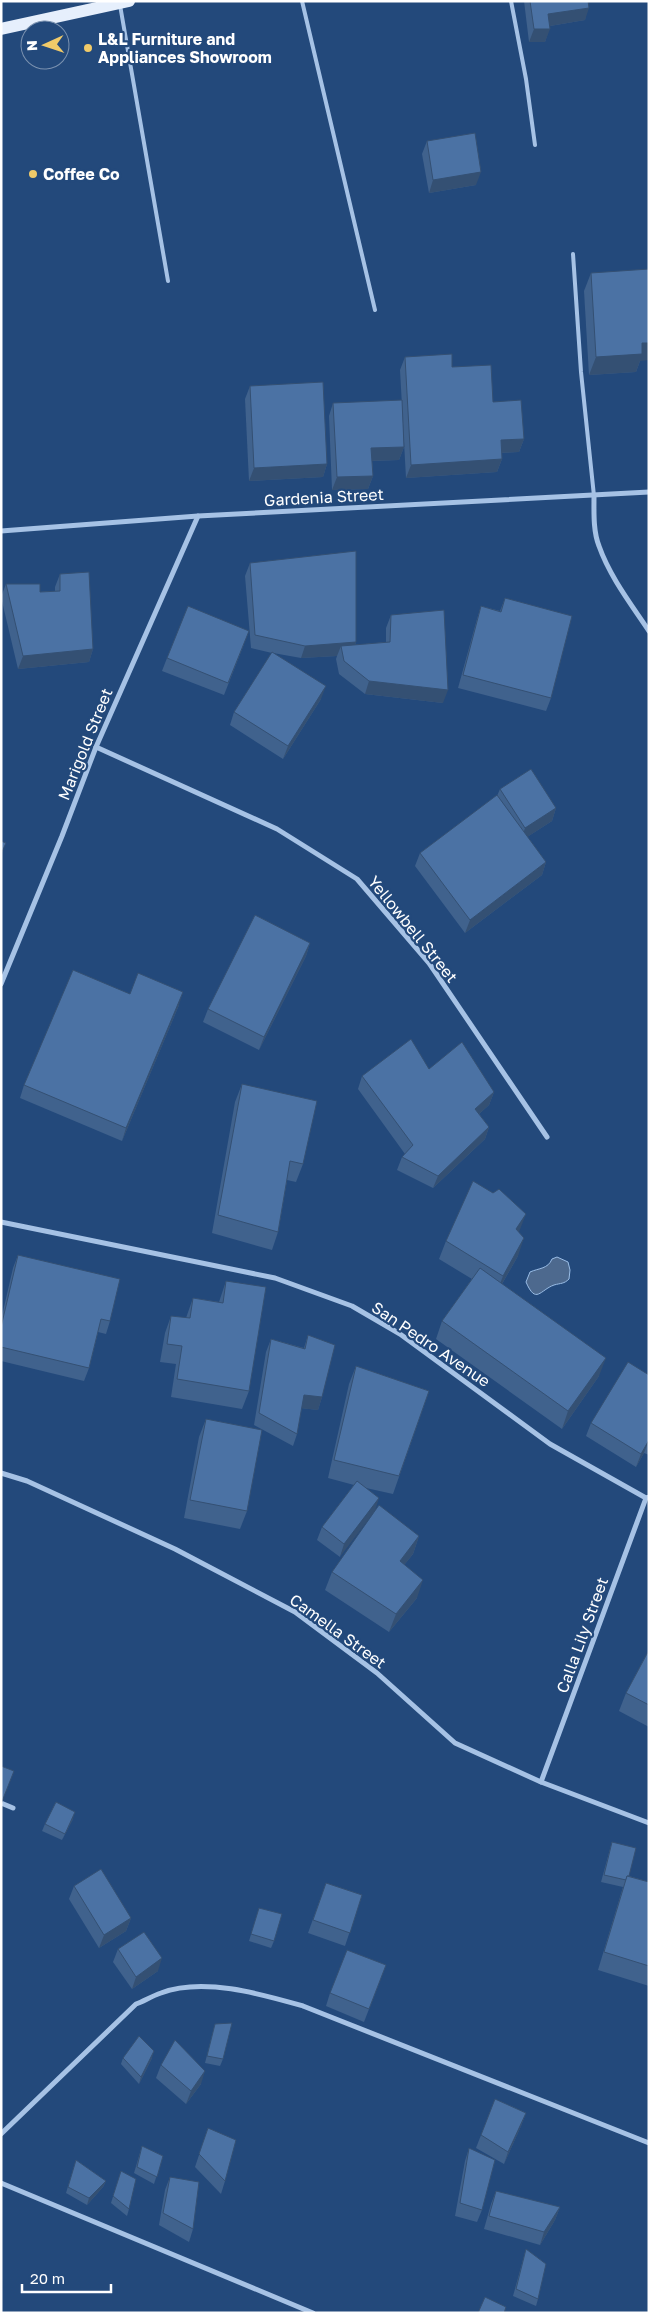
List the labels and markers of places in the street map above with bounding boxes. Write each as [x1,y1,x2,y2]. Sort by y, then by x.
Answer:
place label: L&L Furniture and Appliances Showroom [98,29,272,67]
marker: L&L Furniture and Appliances Showroom [82,42,94,54]
place label: Coffee Co [43,164,120,184]
marker: Coffee Co [27,168,39,180]

